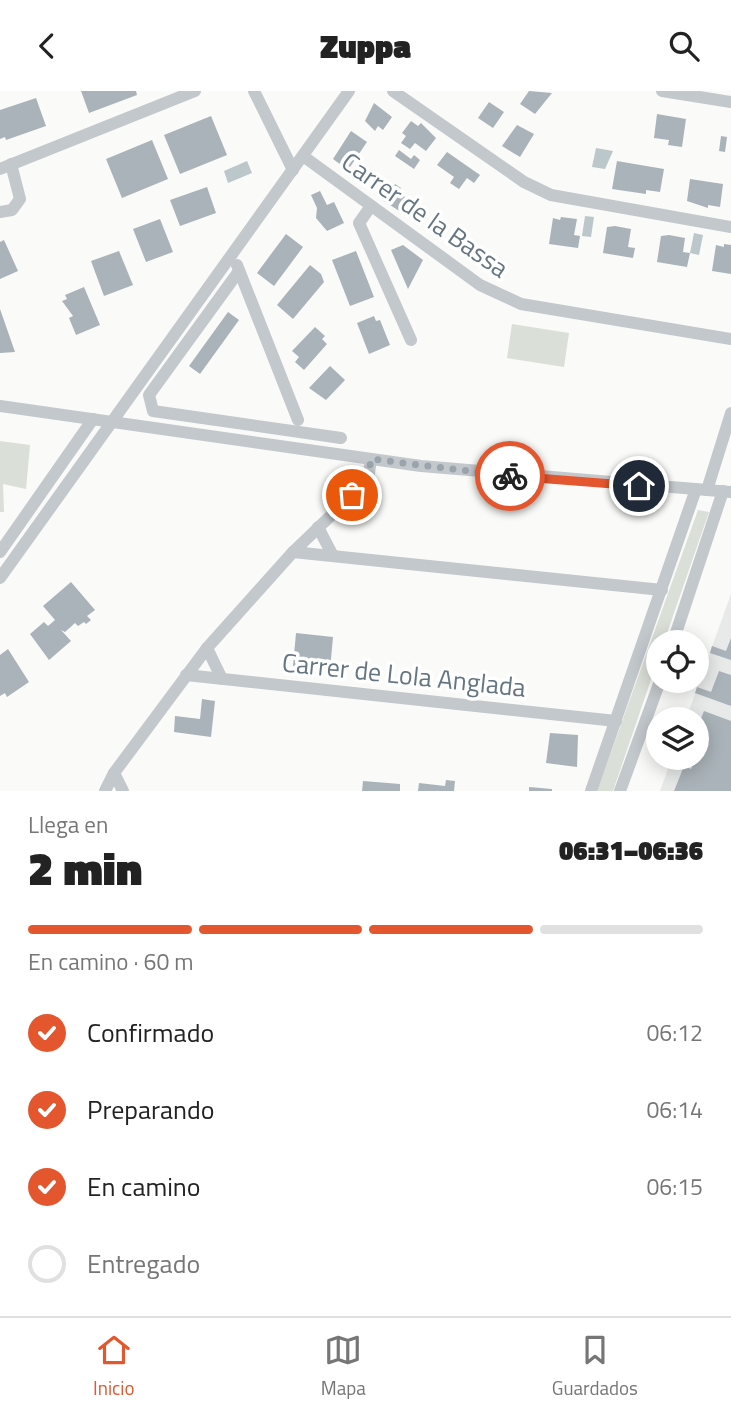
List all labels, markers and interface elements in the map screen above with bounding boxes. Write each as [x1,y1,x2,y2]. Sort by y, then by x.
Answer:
text: Zuppa [320,22,411,70]
icon: back [28,27,66,65]
icon: search [665,27,703,65]
street label: Carrer de la Bassa [334,142,517,287]
courier [475,441,545,511]
pin [609,456,669,516]
icon: bike [491,457,529,495]
pin [322,465,382,525]
icon: home [620,467,658,505]
icon: bag [333,476,371,514]
map controls [646,630,709,770]
button: locate [646,630,709,693]
street label: Carrer de Lola Anglada [280,642,528,707]
button: layers [646,707,709,770]
text: Llega en [28,807,108,842]
text: 06:31–06:36 [559,831,703,870]
text: 2 min [28,833,142,903]
text: En camino · 60 m [28,944,194,979]
text: Confirmado [87,1013,214,1052]
icon: check [28,1014,66,1052]
text: 06:12 [646,1015,703,1050]
text: Preparando [87,1090,214,1129]
icon: check [28,1091,66,1129]
text: 06:14 [646,1092,703,1127]
text: En camino [87,1167,201,1206]
icon: check [28,1168,66,1206]
text: 06:15 [646,1169,703,1204]
text: Entregado [87,1244,200,1283]
tab: Inicio [93,1331,135,1402]
tab: Mapa [321,1331,366,1402]
tab: Guardados [552,1331,638,1402]

